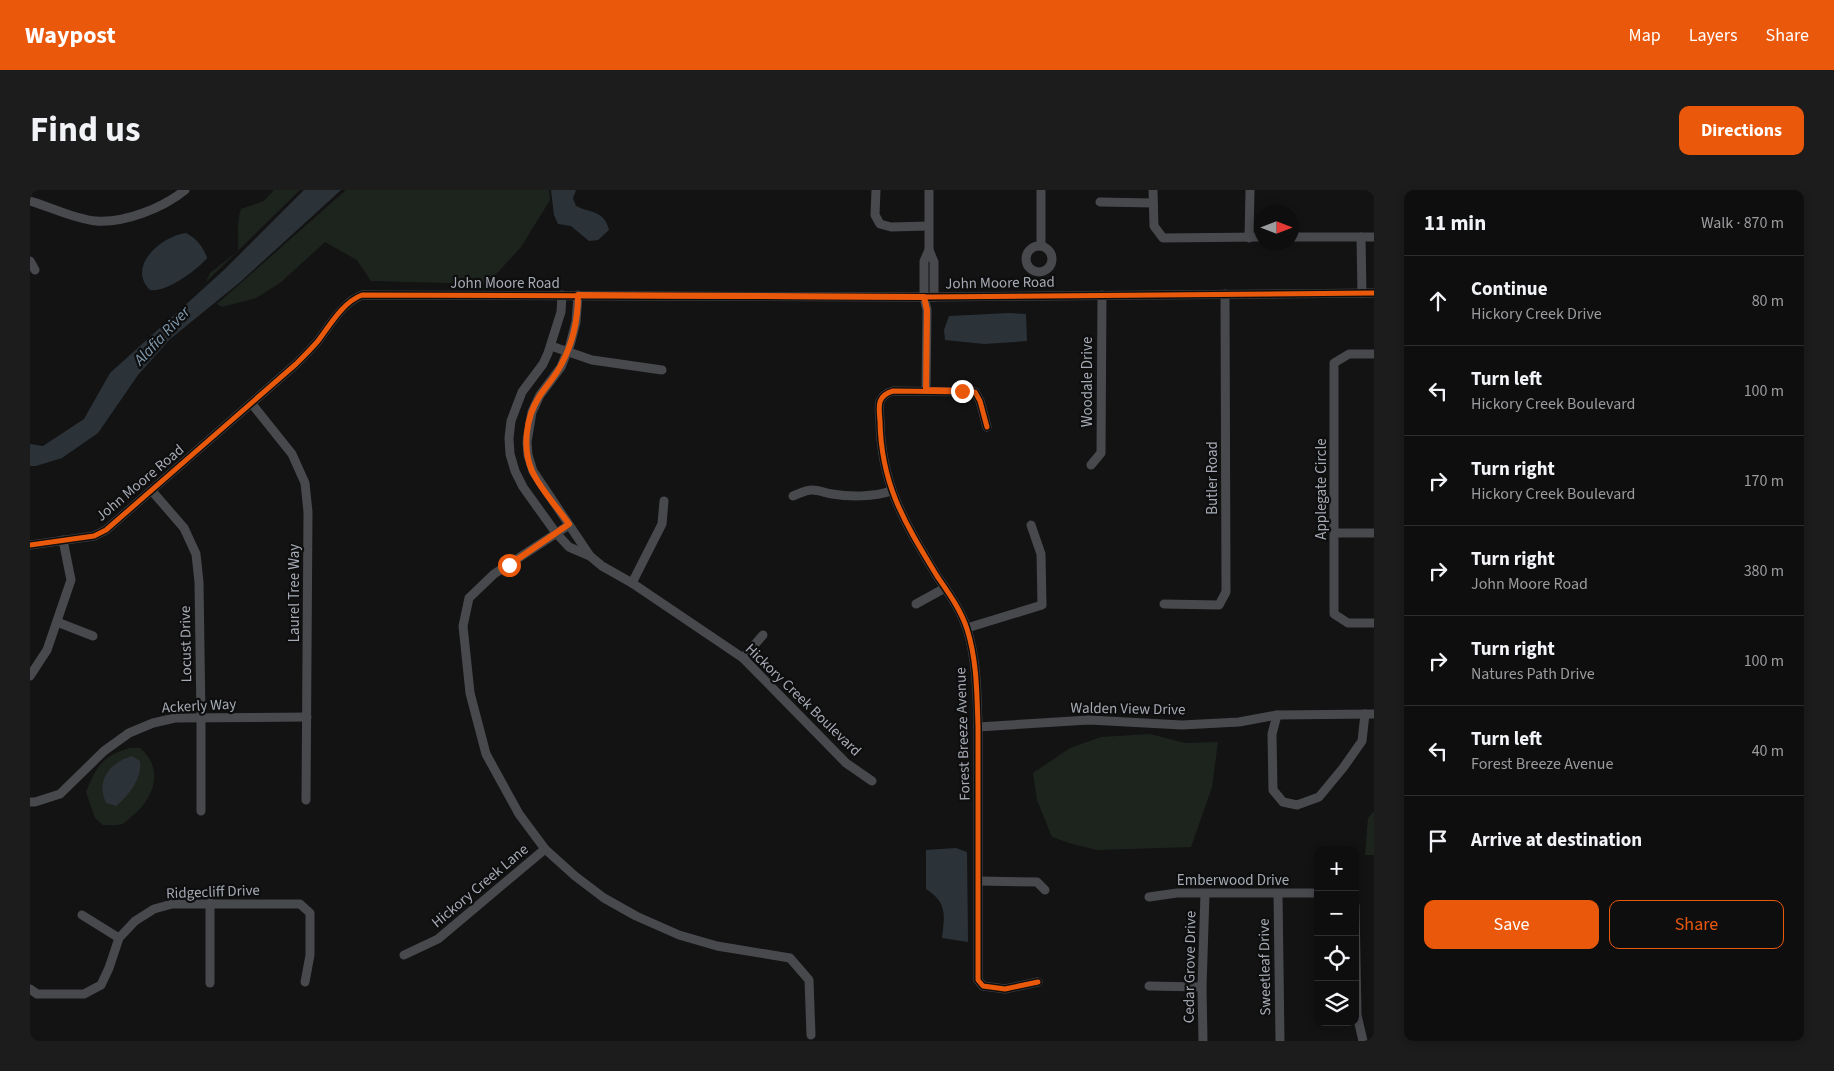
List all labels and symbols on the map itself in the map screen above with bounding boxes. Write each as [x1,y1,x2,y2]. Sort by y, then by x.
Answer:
north arrow [1254,205,1299,250]
street label: John Moore Road [945,272,1055,294]
street label: John Moore Road [450,273,560,294]
water label: Alafia River [128,300,196,371]
street label: Woodale Drive [1077,337,1098,427]
route end [951,380,974,403]
street label: Applegate Circle [1311,438,1332,540]
street label: John Moore Road [91,440,189,526]
street label: Butler Road [1202,441,1223,515]
street label: Laurel Tree Way [284,544,305,642]
route start [498,554,521,577]
street label: Locust Drive [175,605,197,683]
street label: Hickory Creek Boulevard [740,639,866,761]
street label: Forest Breeze Avenue [950,667,976,801]
street label: Ackerly Way [161,694,237,718]
street label: Walden View Drive [1070,697,1186,721]
street label: Hickory Creek Lane [427,839,533,933]
street label: Emberwood Drive [1177,870,1289,891]
street label: Ridgecliff Drive [166,880,260,904]
street label: Cedar Grove Drive [1179,911,1201,1023]
street label: Sweetleaf Drive [1254,918,1276,1016]

